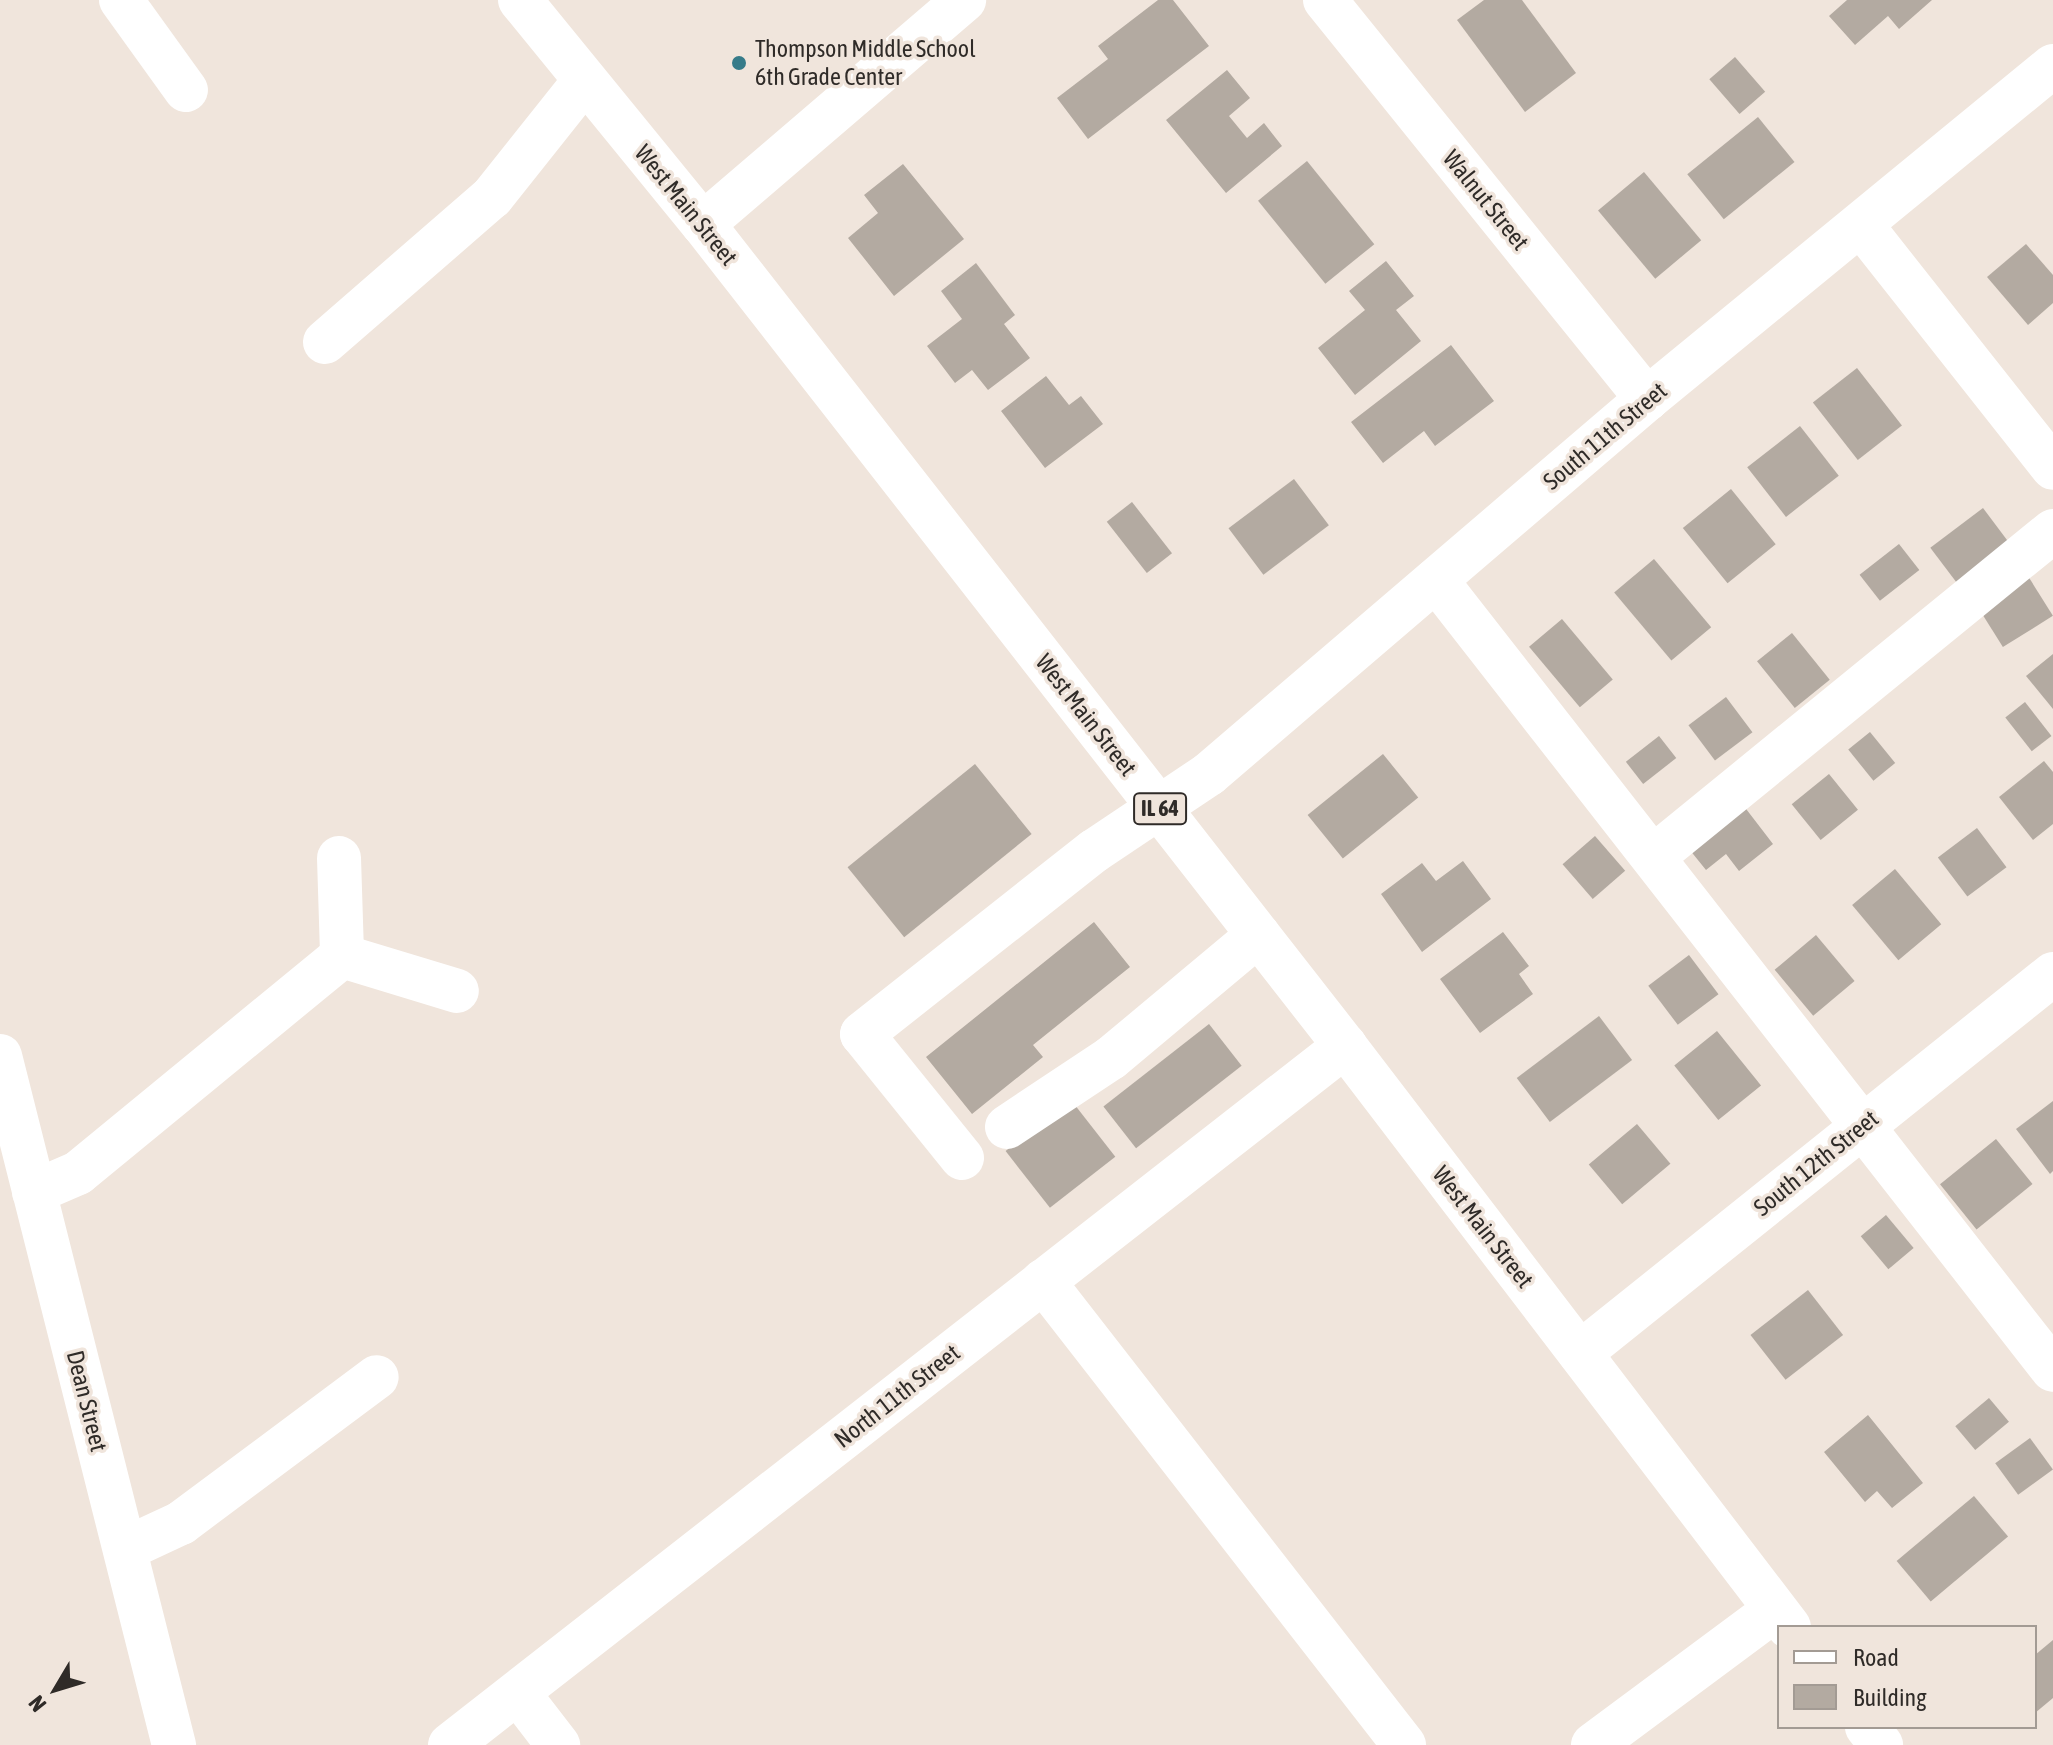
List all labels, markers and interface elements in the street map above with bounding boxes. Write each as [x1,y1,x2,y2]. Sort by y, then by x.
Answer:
place label: Thompson Middle School 6th Grade Center [755,35,975,91]
marker: Thompson Middle School 6th Grade Center [730,54,748,72]
street label: West Main Street [629,139,743,271]
street label: Walnut Street [1437,144,1535,256]
street label: South 11th Street [1538,376,1672,496]
street label: West Main Street [1030,648,1142,782]
road number: IL 64 [1132,791,1188,827]
street label: South 12th Street [1748,1104,1884,1222]
street label: West Main Street [1427,1160,1539,1294]
street label: North 11th Street [829,1338,965,1454]
street label: Dean Street [61,1348,113,1454]
legend [1777,1625,2037,1729]
text: Road [1853,1644,1899,1671]
north arrow [16,1649,96,1729]
text: Building [1853,1684,1926,1711]
text: N [23,1691,51,1717]

